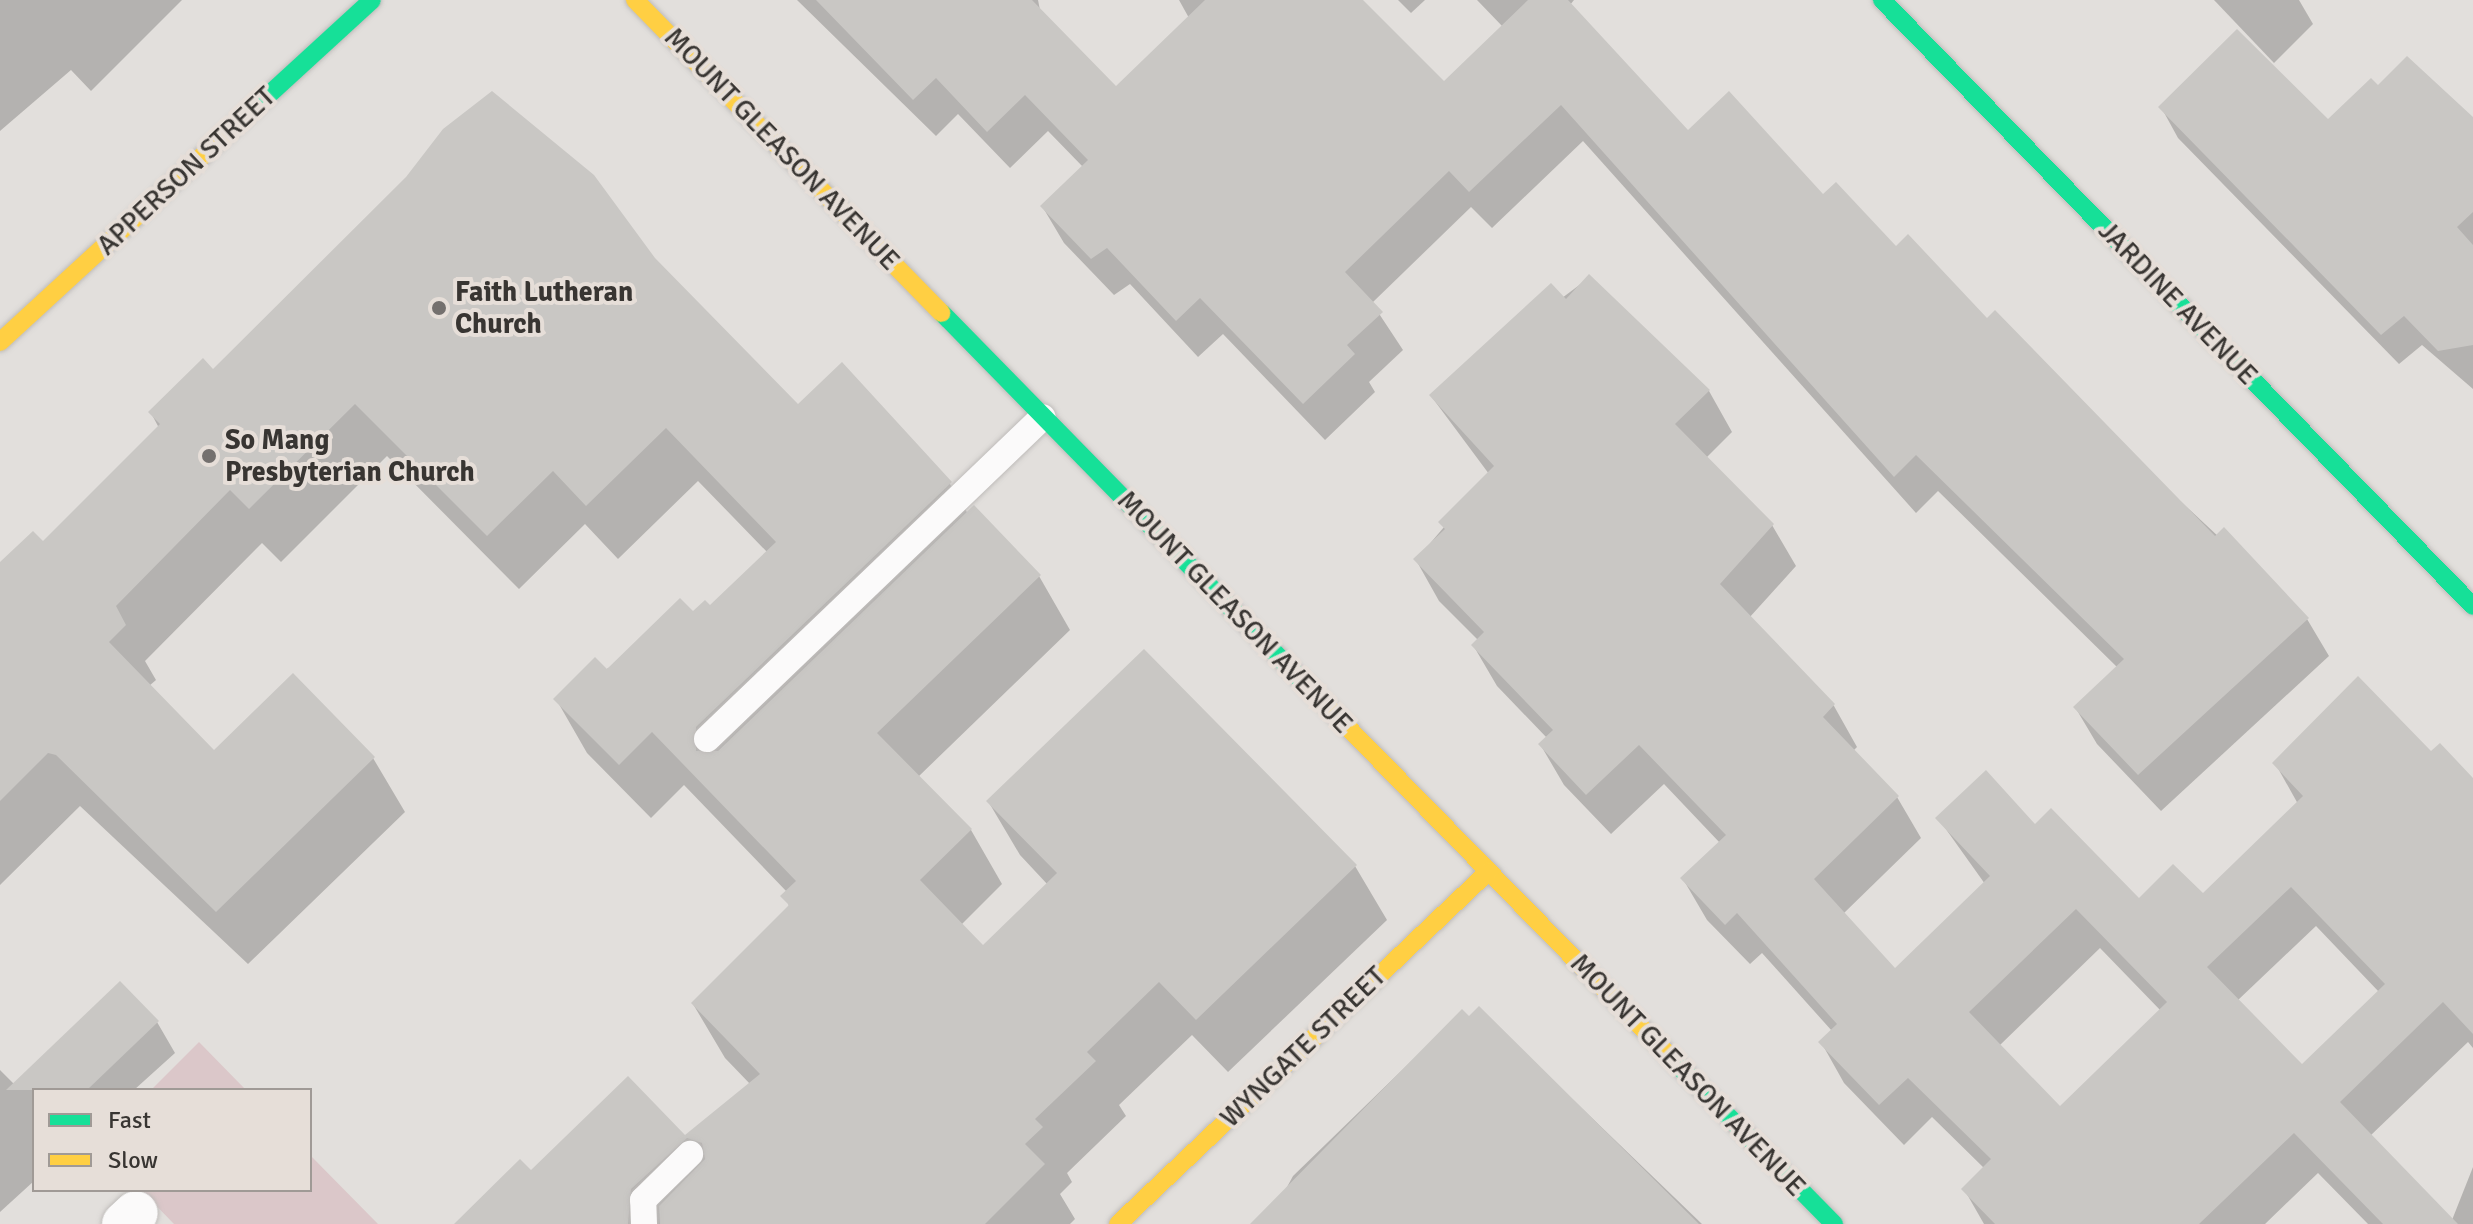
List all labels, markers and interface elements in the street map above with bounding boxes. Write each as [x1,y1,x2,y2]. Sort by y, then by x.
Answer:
street label: MOUNT GLEASON AVENUE [657,21,907,277]
street label: APPERSON STREET [90,80,282,262]
street label: JARDINE AVENUE [2091,214,2265,392]
place label: Faith Lutheran Church [455,275,633,341]
marker: Faith Lutheran Church [430,299,448,317]
place label: So Mang Presbyterian Church [225,423,475,489]
marker: So Mang Presbyterian Church [200,447,218,465]
street label: MOUNT GLEASON AVENUE [1110,484,1360,740]
street label: MOUNT GLEASON AVENUE [1563,947,1813,1203]
street label: WYNGATE STREET [1213,960,1393,1134]
legend [32,1088,312,1192]
text: Fast [108,1105,151,1135]
text: Slow [108,1145,158,1175]

